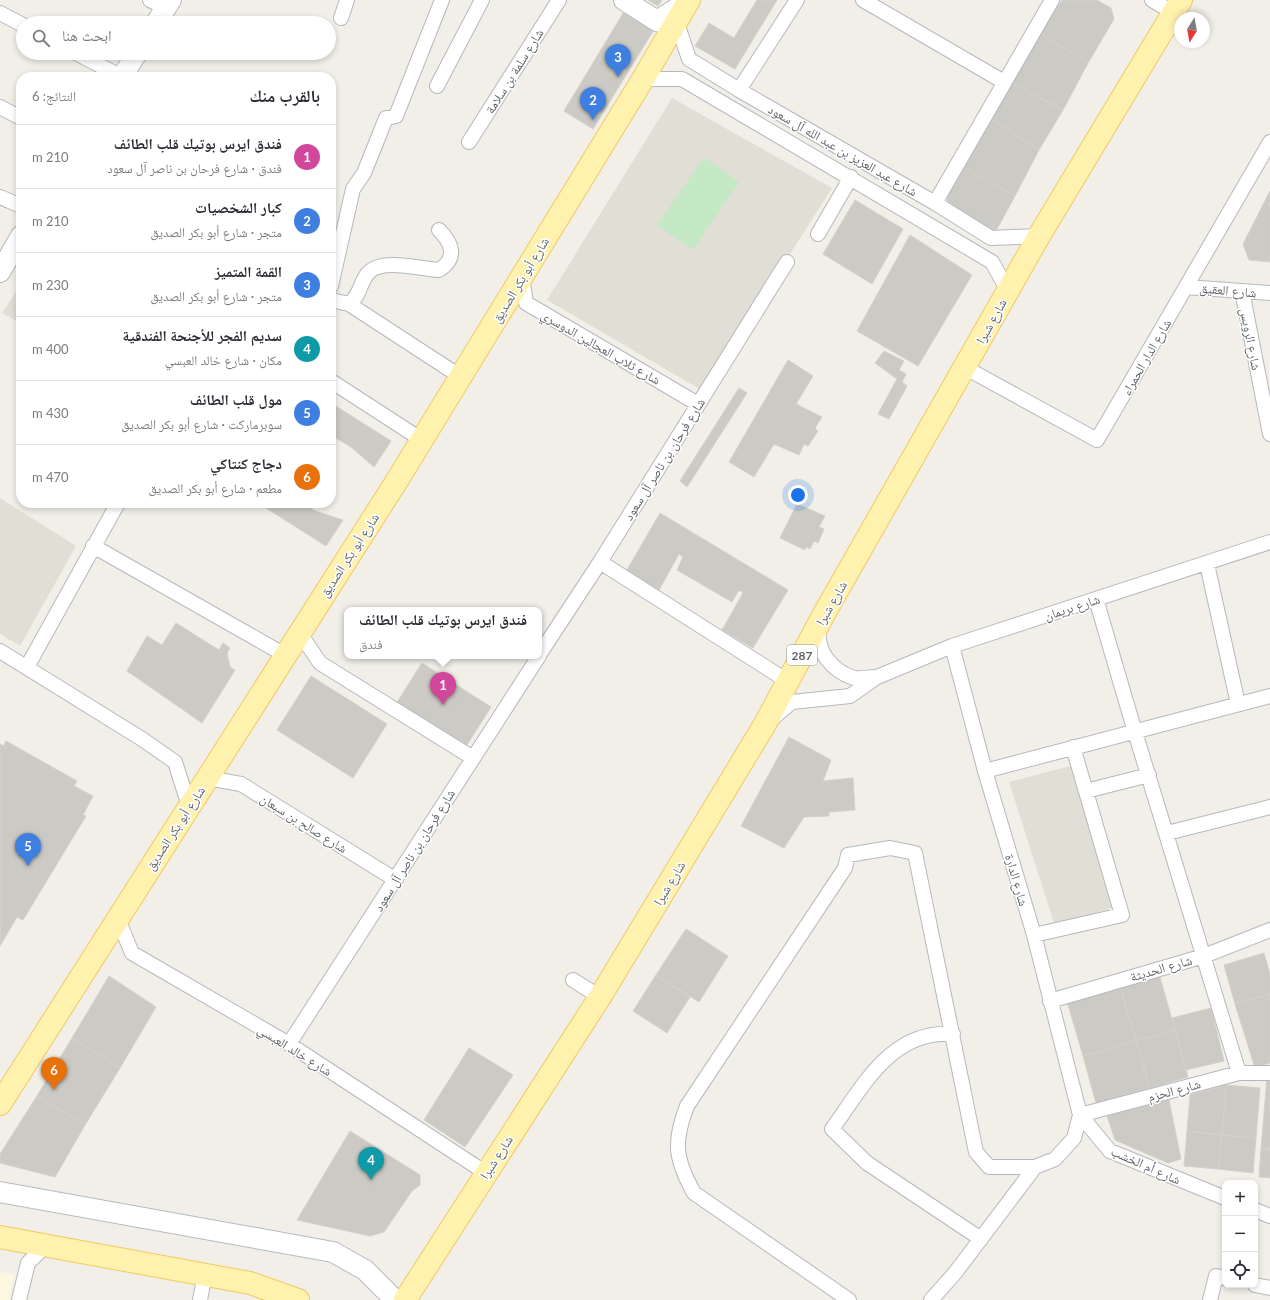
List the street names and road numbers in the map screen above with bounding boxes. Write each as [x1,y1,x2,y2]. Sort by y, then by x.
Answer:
street label: شارع سلمة بن سلامة [481,26,548,117]
street label: شارع عبد العزيز بن عبد الله آل سعود [765,101,920,201]
street label: شارع أبو بكر الصديق [488,234,554,327]
street label: شارع العقيق [1199,280,1257,302]
street label: شارع شبرا [972,296,1012,347]
street label: شارع ثلاب العجالين الدوسري [537,306,664,391]
street label: شارع الرويس [1235,307,1265,372]
street label: شارع الدار الحمراء [1118,316,1176,399]
street label: شارع فرحان بن ناصر آل سعود [620,395,710,524]
street label: شارع أبو بكر الصديق [316,510,384,601]
street label: شارع شبرا [812,578,852,629]
street label: شارع بريمان [1042,590,1102,625]
road number: 287 [787,645,817,665]
street label: شارع أبو بكر الصديق [142,783,210,874]
street label: شارع فرحان بن ناصر آل سعود [370,786,460,915]
street label: شارع صالح بن سبعان [257,790,350,858]
street label: شارع الدارة [1000,852,1032,908]
street label: شارع شبرا [650,858,690,909]
street label: شارع الحديثة [1128,952,1194,986]
street label: شارع خالد العبسي [253,1021,335,1082]
street label: شارع الحزم [1146,1075,1203,1107]
street label: شارع شبرا [476,1132,518,1183]
street label: شارع أم الخشب [1108,1143,1183,1189]

